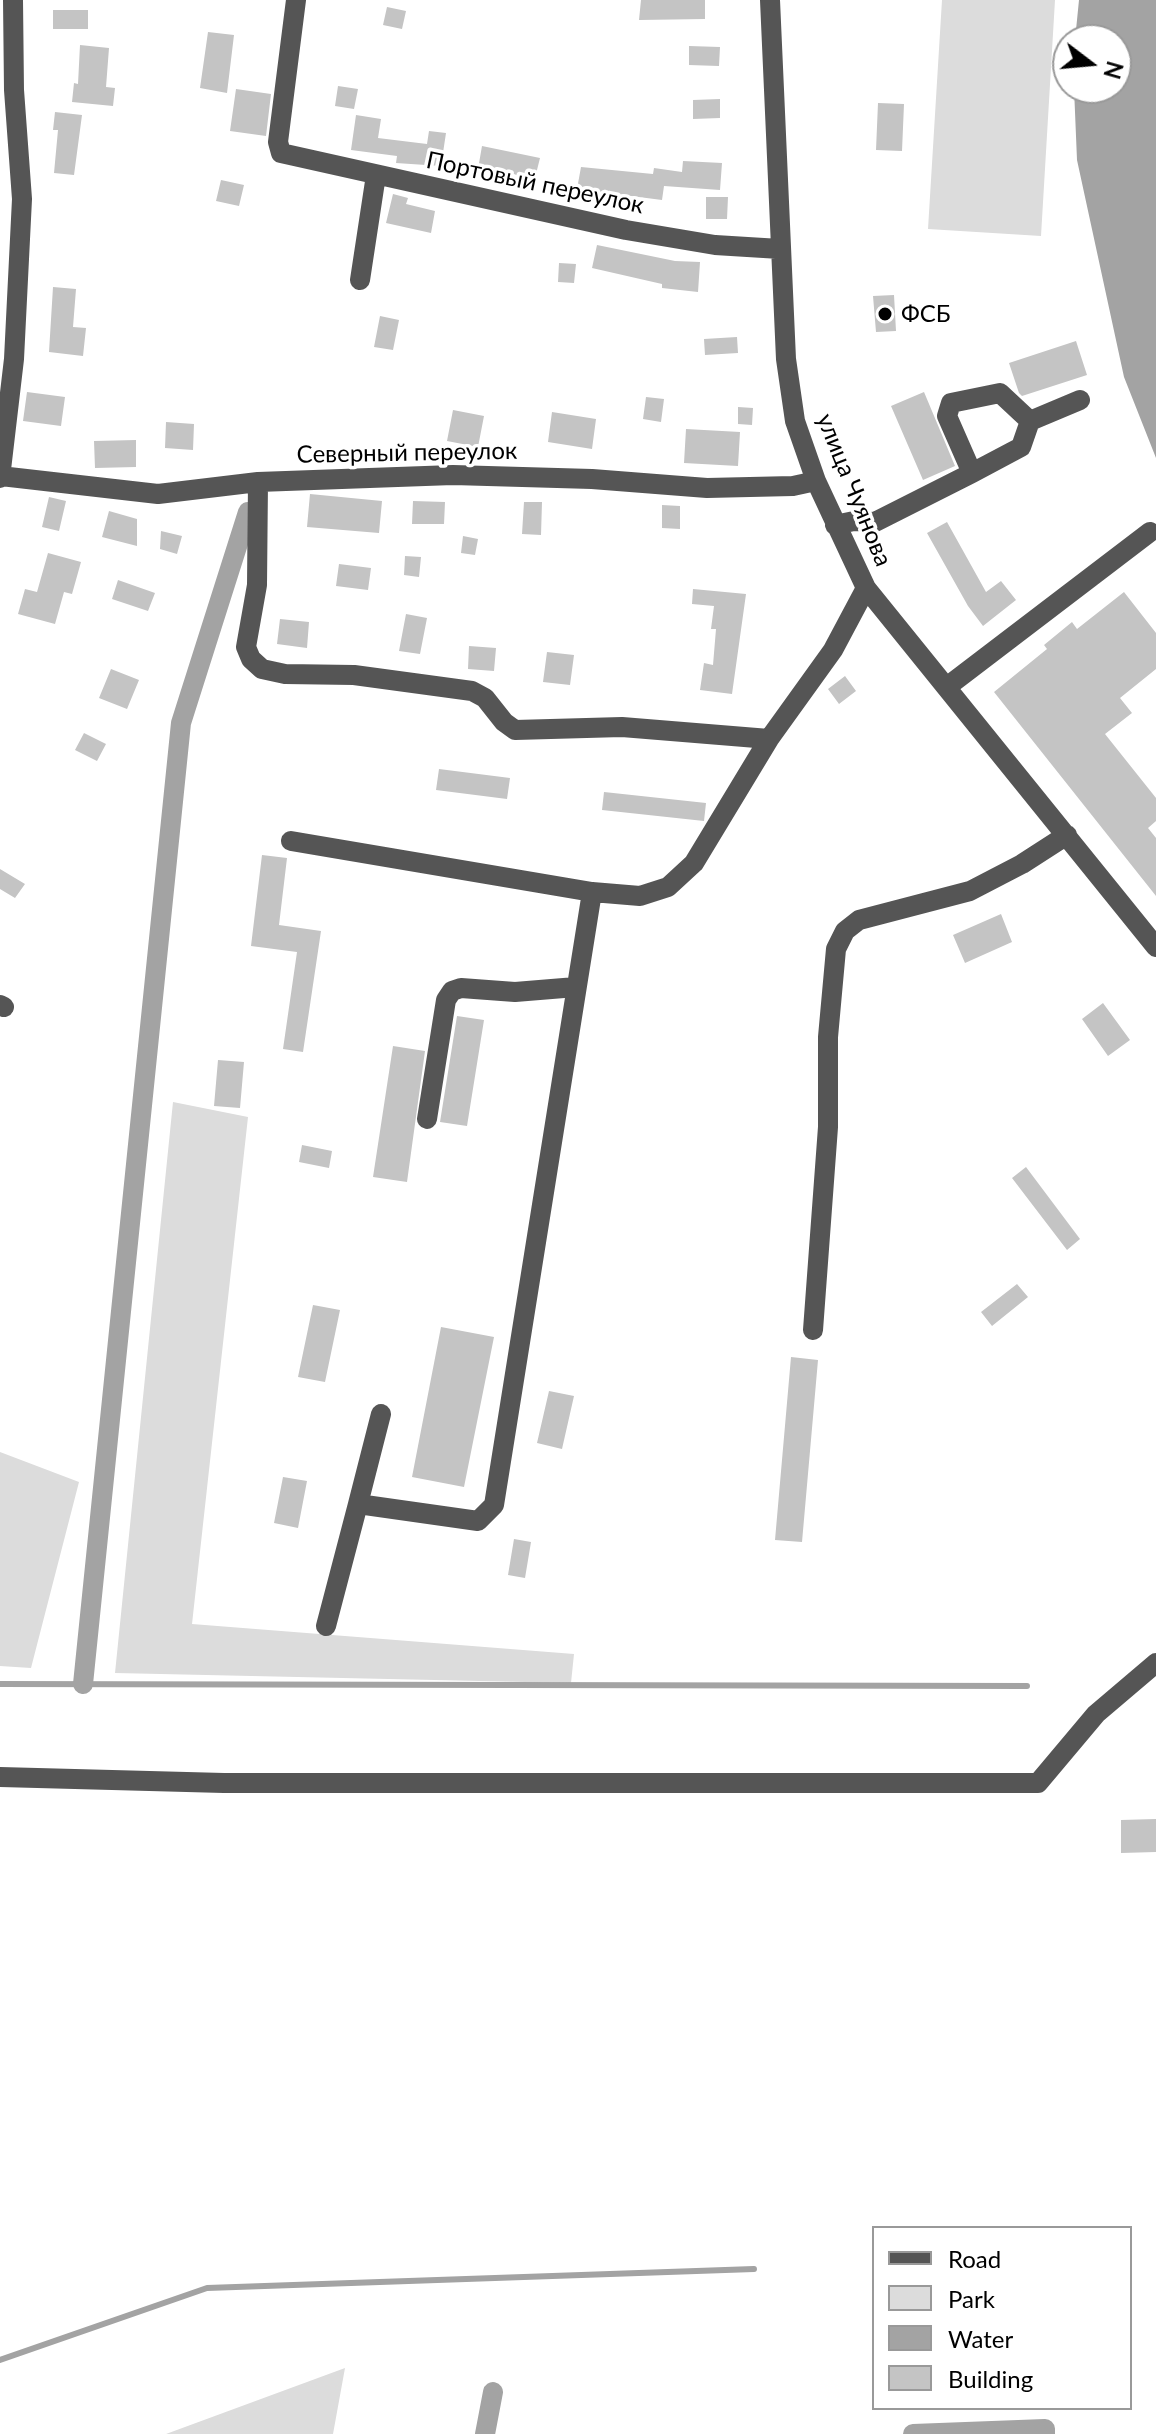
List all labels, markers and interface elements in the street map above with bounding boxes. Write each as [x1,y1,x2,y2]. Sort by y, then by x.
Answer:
north arrow [1052,24,1132,104]
text: N [1098,58,1129,82]
street label: Портовый переулок [424,146,646,220]
place label: ФСБ [901,300,951,328]
marker: ФСБ [876,305,894,323]
street label: улица Чуянова [810,409,898,571]
street label: Северный переулок [296,437,518,469]
legend [872,2226,1132,2410]
text: Road [948,2244,1001,2273]
text: Park [948,2284,995,2313]
text: Water [948,2324,1013,2353]
text: Building [948,2364,1033,2393]

